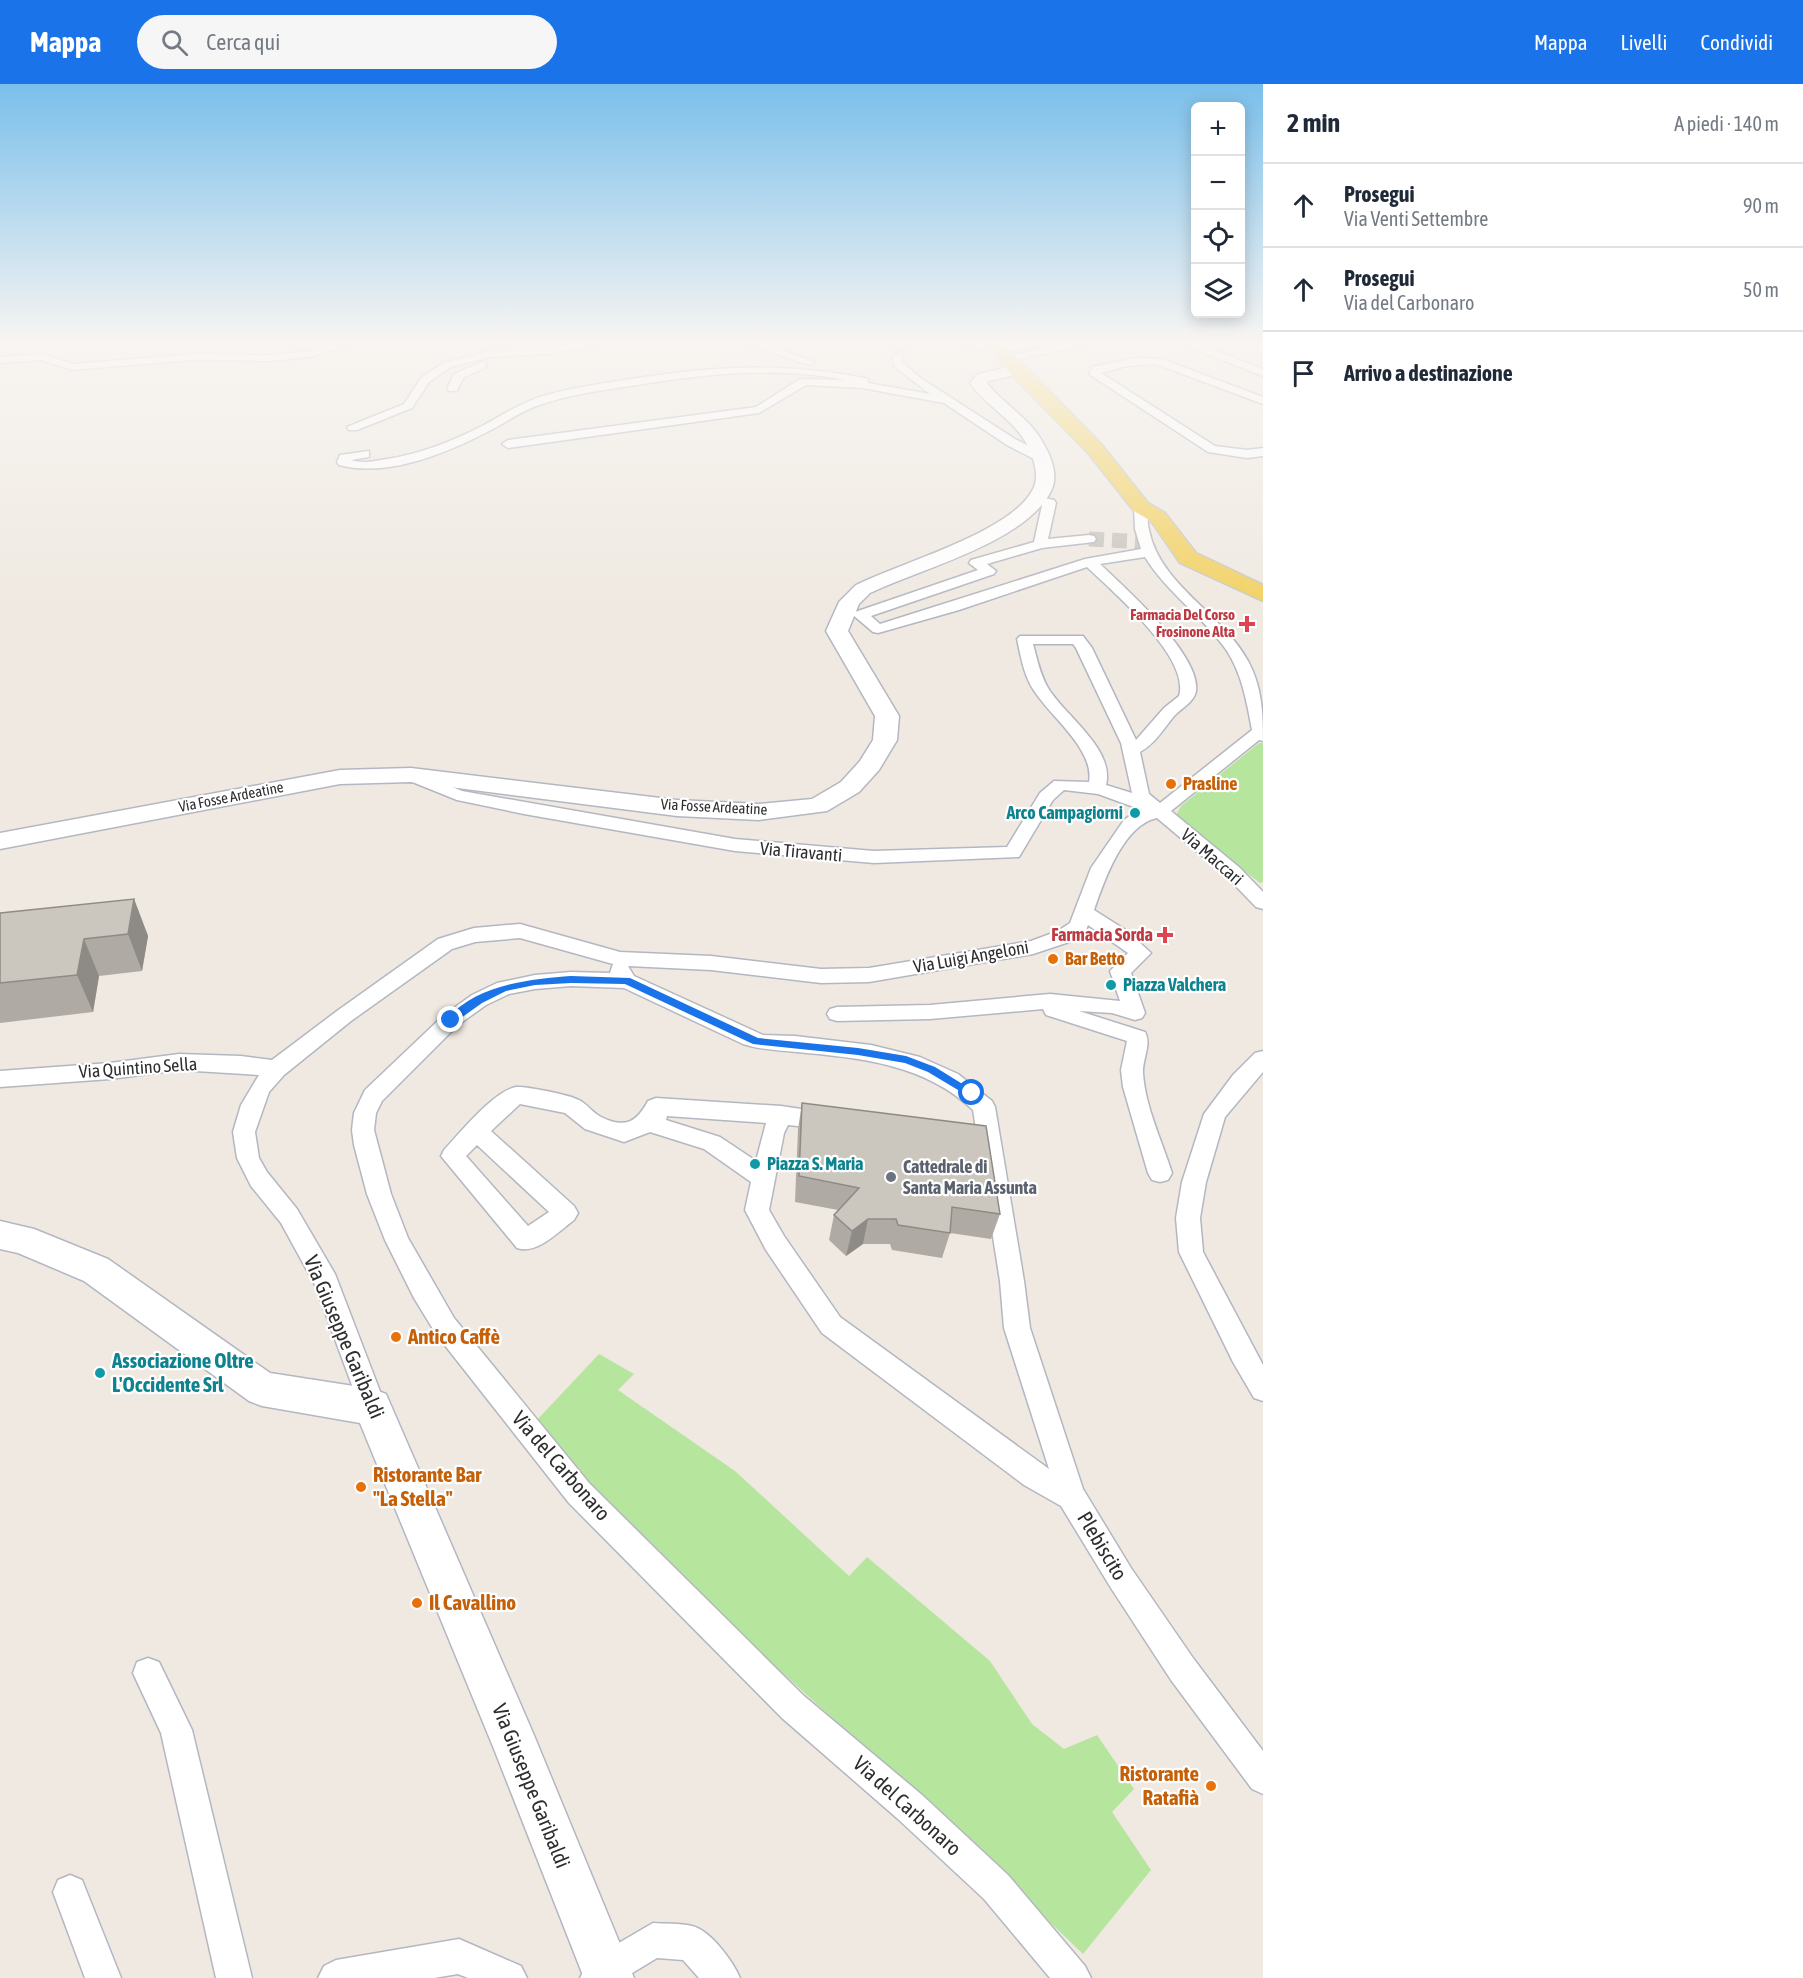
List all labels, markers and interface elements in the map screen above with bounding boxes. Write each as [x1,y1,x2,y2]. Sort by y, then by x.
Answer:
search box [137,15,557,69]
text: Mappa [30,26,101,58]
icon: search [158,26,191,59]
text: Cerca qui [206,29,280,55]
text: Mappa [1534,30,1588,54]
text: Livelli [1621,30,1667,54]
text: Condividi [1700,30,1773,54]
map controls [1191,102,1245,318]
button: + [1191,102,1245,156]
text: 2 min [1287,108,1340,138]
text: A piedi · 140 m [1674,112,1779,135]
button: − [1191,156,1245,210]
text: Prosegui [1344,181,1415,207]
icon: ahead [1287,189,1320,222]
text: 90 m [1743,194,1779,217]
text: Via Venti Settembre [1344,207,1488,230]
button: locate [1191,210,1245,264]
button: layers [1191,264,1245,318]
text: Prosegui [1344,265,1415,291]
icon: ahead [1287,273,1320,306]
text: 50 m [1743,278,1779,301]
text: Via del Carbonaro [1344,291,1474,314]
icon: arrive [1287,357,1320,390]
text: Arrivo a destinazione [1344,360,1513,386]
place label: Farmacia Del Corso Frosinone Alta [1130,606,1235,640]
marker: Farmacia Del Corso Frosinone Alta [1240,617,1254,631]
place label: Prasline [1183,773,1237,794]
marker: Prasline [1164,777,1178,791]
street label: Via Fosse Ardeatine [177,778,285,815]
street label: Via Fosse Ardeatine [660,795,768,818]
place label: Arco Campagiorni [1005,802,1123,823]
marker: Arco Campagiorni [1128,806,1142,820]
street label: Via Maccari [1177,824,1248,889]
street label: Via Tiravanti [759,837,843,866]
place label: Farmacia Sorda [1051,924,1153,945]
marker: Farmacia Sorda [1158,928,1172,942]
street label: Via Luigi Angeloni [911,936,1030,977]
place label: Bar Betto [1065,948,1125,969]
marker: Bar Betto [1046,952,1060,966]
place label: Piazza Valchera [1123,974,1226,995]
marker: Piazza Valchera [1104,978,1118,992]
route end [437,1006,463,1032]
street label: Via Quintino Sella [78,1053,198,1082]
route start [958,1079,984,1105]
place label: Piazza S. Maria [767,1153,863,1174]
place label: Cattedrale di Santa Maria Assunta [903,1156,1037,1198]
marker: Piazza S. Maria [748,1157,762,1171]
marker: Cattedrale di Santa Maria Assunta [884,1170,898,1184]
street label: Via Giuseppe Garibaldi [300,1251,390,1422]
place label: Antico Caffè [407,1324,500,1348]
marker: Antico Caffè [389,1330,403,1344]
place label: Associazione Oltre L'Occidente Srl [111,1348,254,1396]
marker: Associazione Oltre L'Occidente Srl [93,1366,107,1380]
street label: Via del Carbonaro [508,1406,616,1525]
place label: Ristorante Bar "La Stella" [373,1462,482,1510]
marker: Ristorante Bar "La Stella" [354,1480,368,1494]
street label: Plebiscito [1073,1507,1133,1584]
place label: Il Cavallino [429,1590,516,1614]
marker: Il Cavallino [410,1596,424,1610]
street label: Via Giuseppe Garibaldi [488,1700,576,1871]
street label: Via del Carbonaro [849,1751,967,1860]
place label: Ristorante Ratafià [1119,1761,1199,1809]
marker: Ristorante Ratafià [1204,1779,1218,1793]

